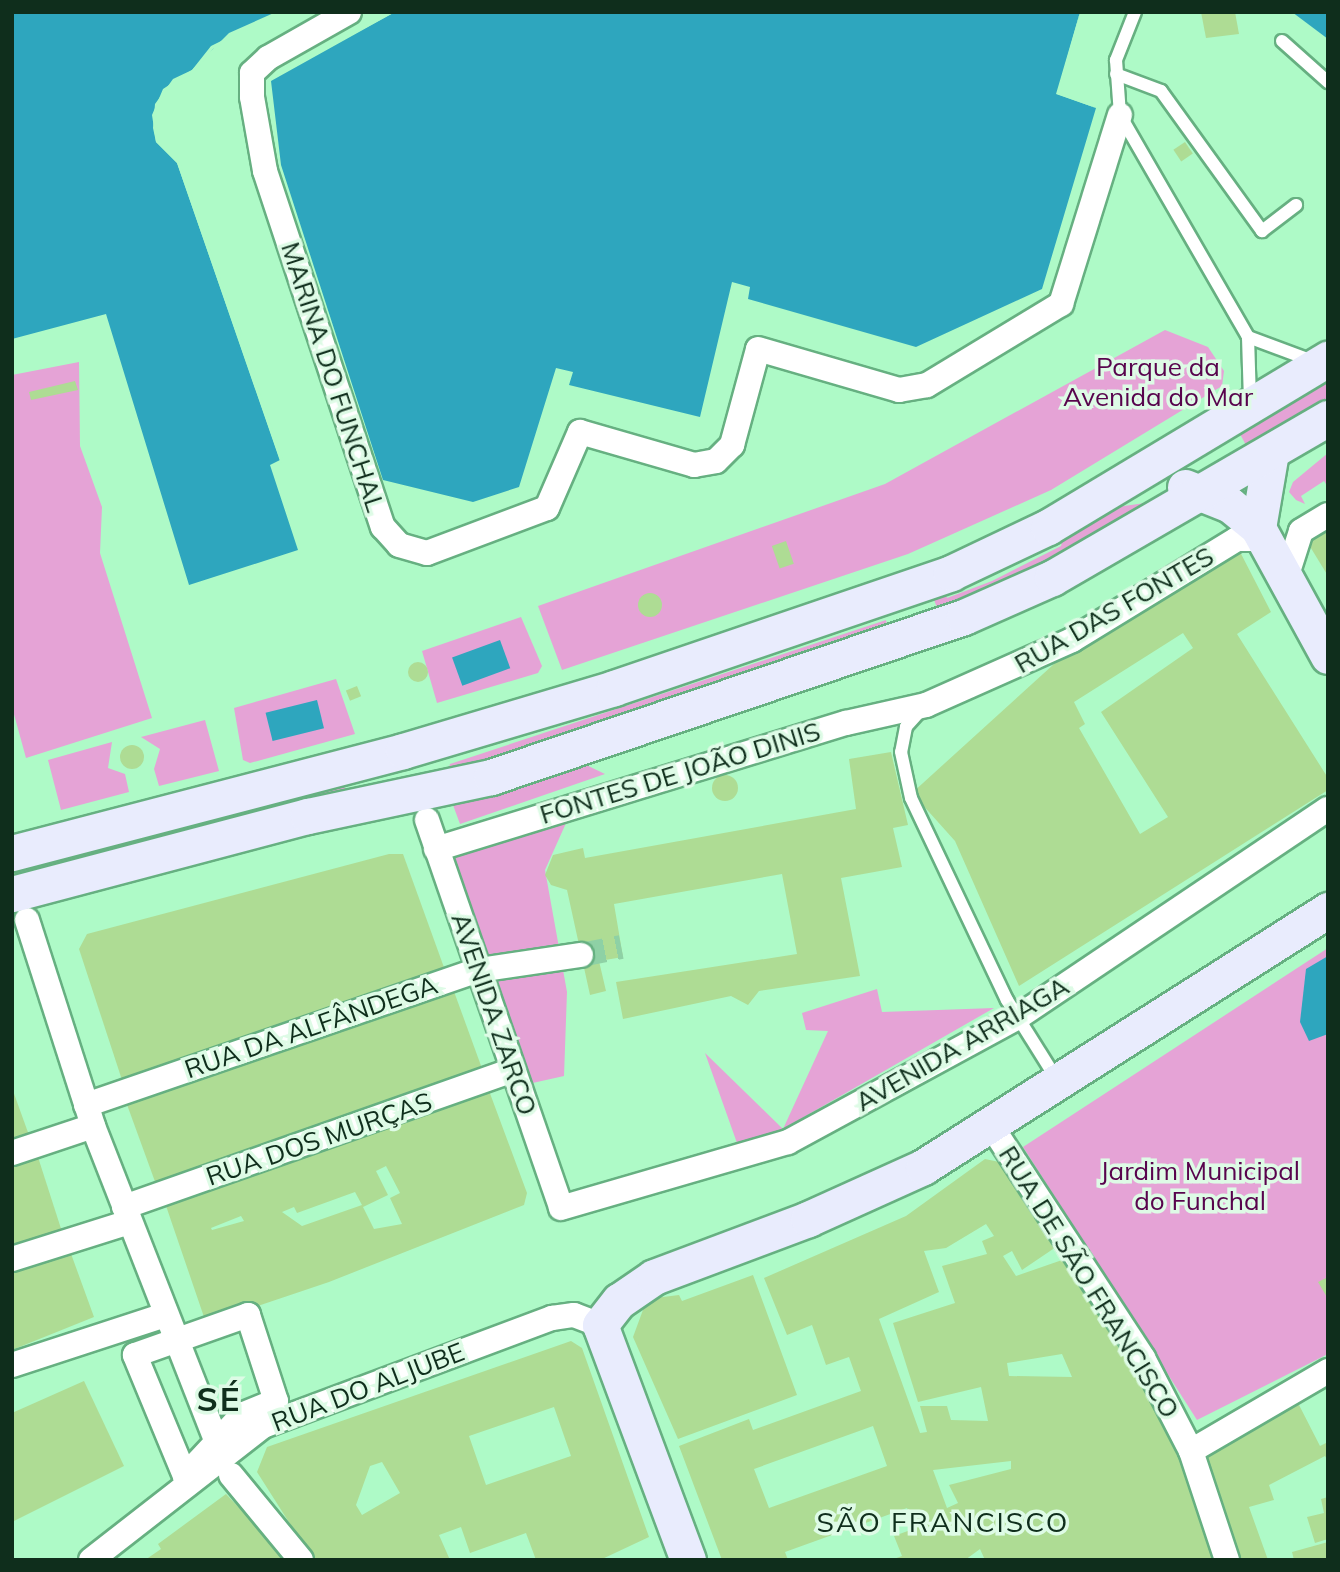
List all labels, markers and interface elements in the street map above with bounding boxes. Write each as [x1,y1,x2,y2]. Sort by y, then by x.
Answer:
street label: MARINA DO FUNCHAL [275,238,391,516]
park label: Parque da Avenida do Mar [1063,351,1253,412]
street label: RUA DAS FONTES [1009,540,1219,680]
street label: FONTES DE JOÃO DINIS [536,715,824,831]
street label: AVENIDA ZARCO [445,909,543,1119]
street label: RUA DA ALFÂNDEGA [180,969,442,1085]
street label: AVENIDA ARRIAGA [850,970,1074,1118]
street label: RUA DOS MURÇAS [202,1086,436,1192]
street label: RUA DE SÃO FRANCISCO [992,1140,1186,1424]
park label: Jardim Municipal do Funchal [1100,1155,1300,1216]
street label: RUA DO ALJUBE [267,1336,469,1438]
district label: SÉ [197,1379,241,1419]
district label: SÃO FRANCISCO [818,1505,1068,1539]

